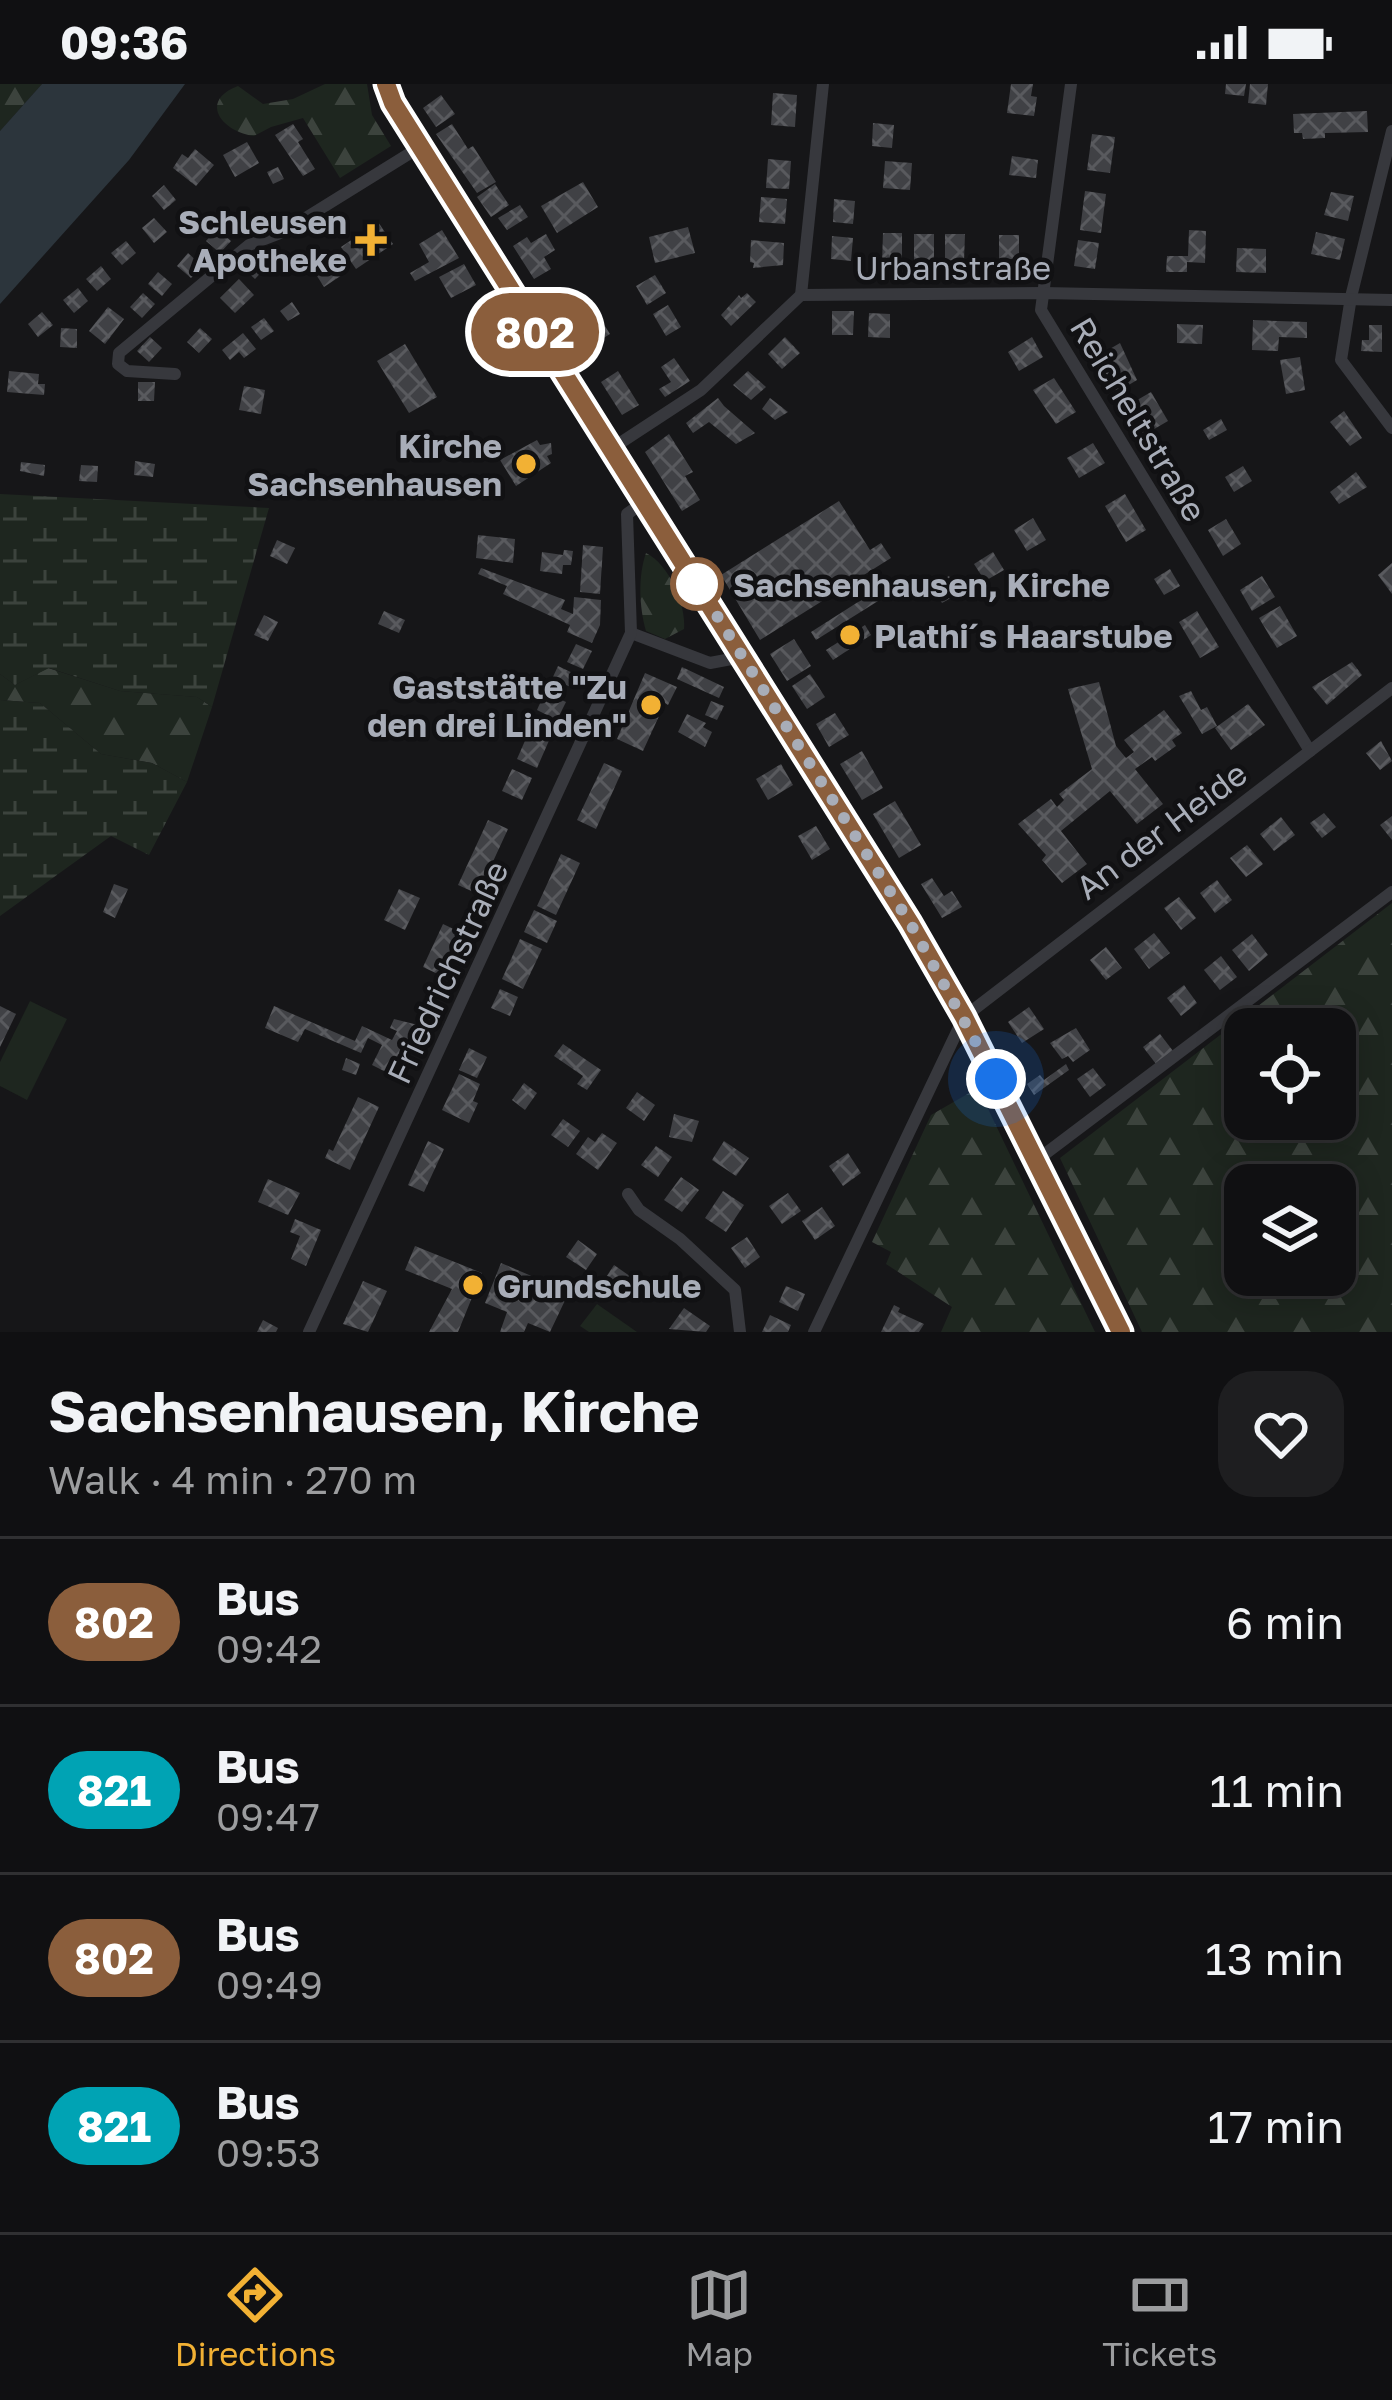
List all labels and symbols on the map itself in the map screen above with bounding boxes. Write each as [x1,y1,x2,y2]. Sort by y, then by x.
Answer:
place label: Schleusen Apotheke [178,202,347,279]
marker: Schleusen Apotheke [358,227,384,253]
street label: Urbanstraße [855,248,1051,287]
line badge: 802 [466,293,604,371]
street label: Reicheltstraße [1063,310,1215,528]
place label: Kirche Sachsenhausen [247,426,502,503]
marker: Kirche Sachsenhausen [513,451,539,477]
marker: Sachsenhausen, Kirche [672,559,722,609]
place label: Sachsenhausen, Kirche [733,565,1110,604]
place label: Plathi´s Haarstube [874,616,1173,655]
marker: Plathi´s Haarstube [837,622,863,648]
place label: Gaststätte "Zu den drei Linden" [367,667,627,744]
marker: Gaststätte "Zu den drei Linden" [638,692,664,718]
street label: An der Heide [1068,753,1254,907]
street label: Friedrichstraße [378,855,516,1089]
your location [966,1049,1026,1109]
place label: Grundschule [497,1266,701,1305]
marker: Grundschule [460,1272,486,1298]

